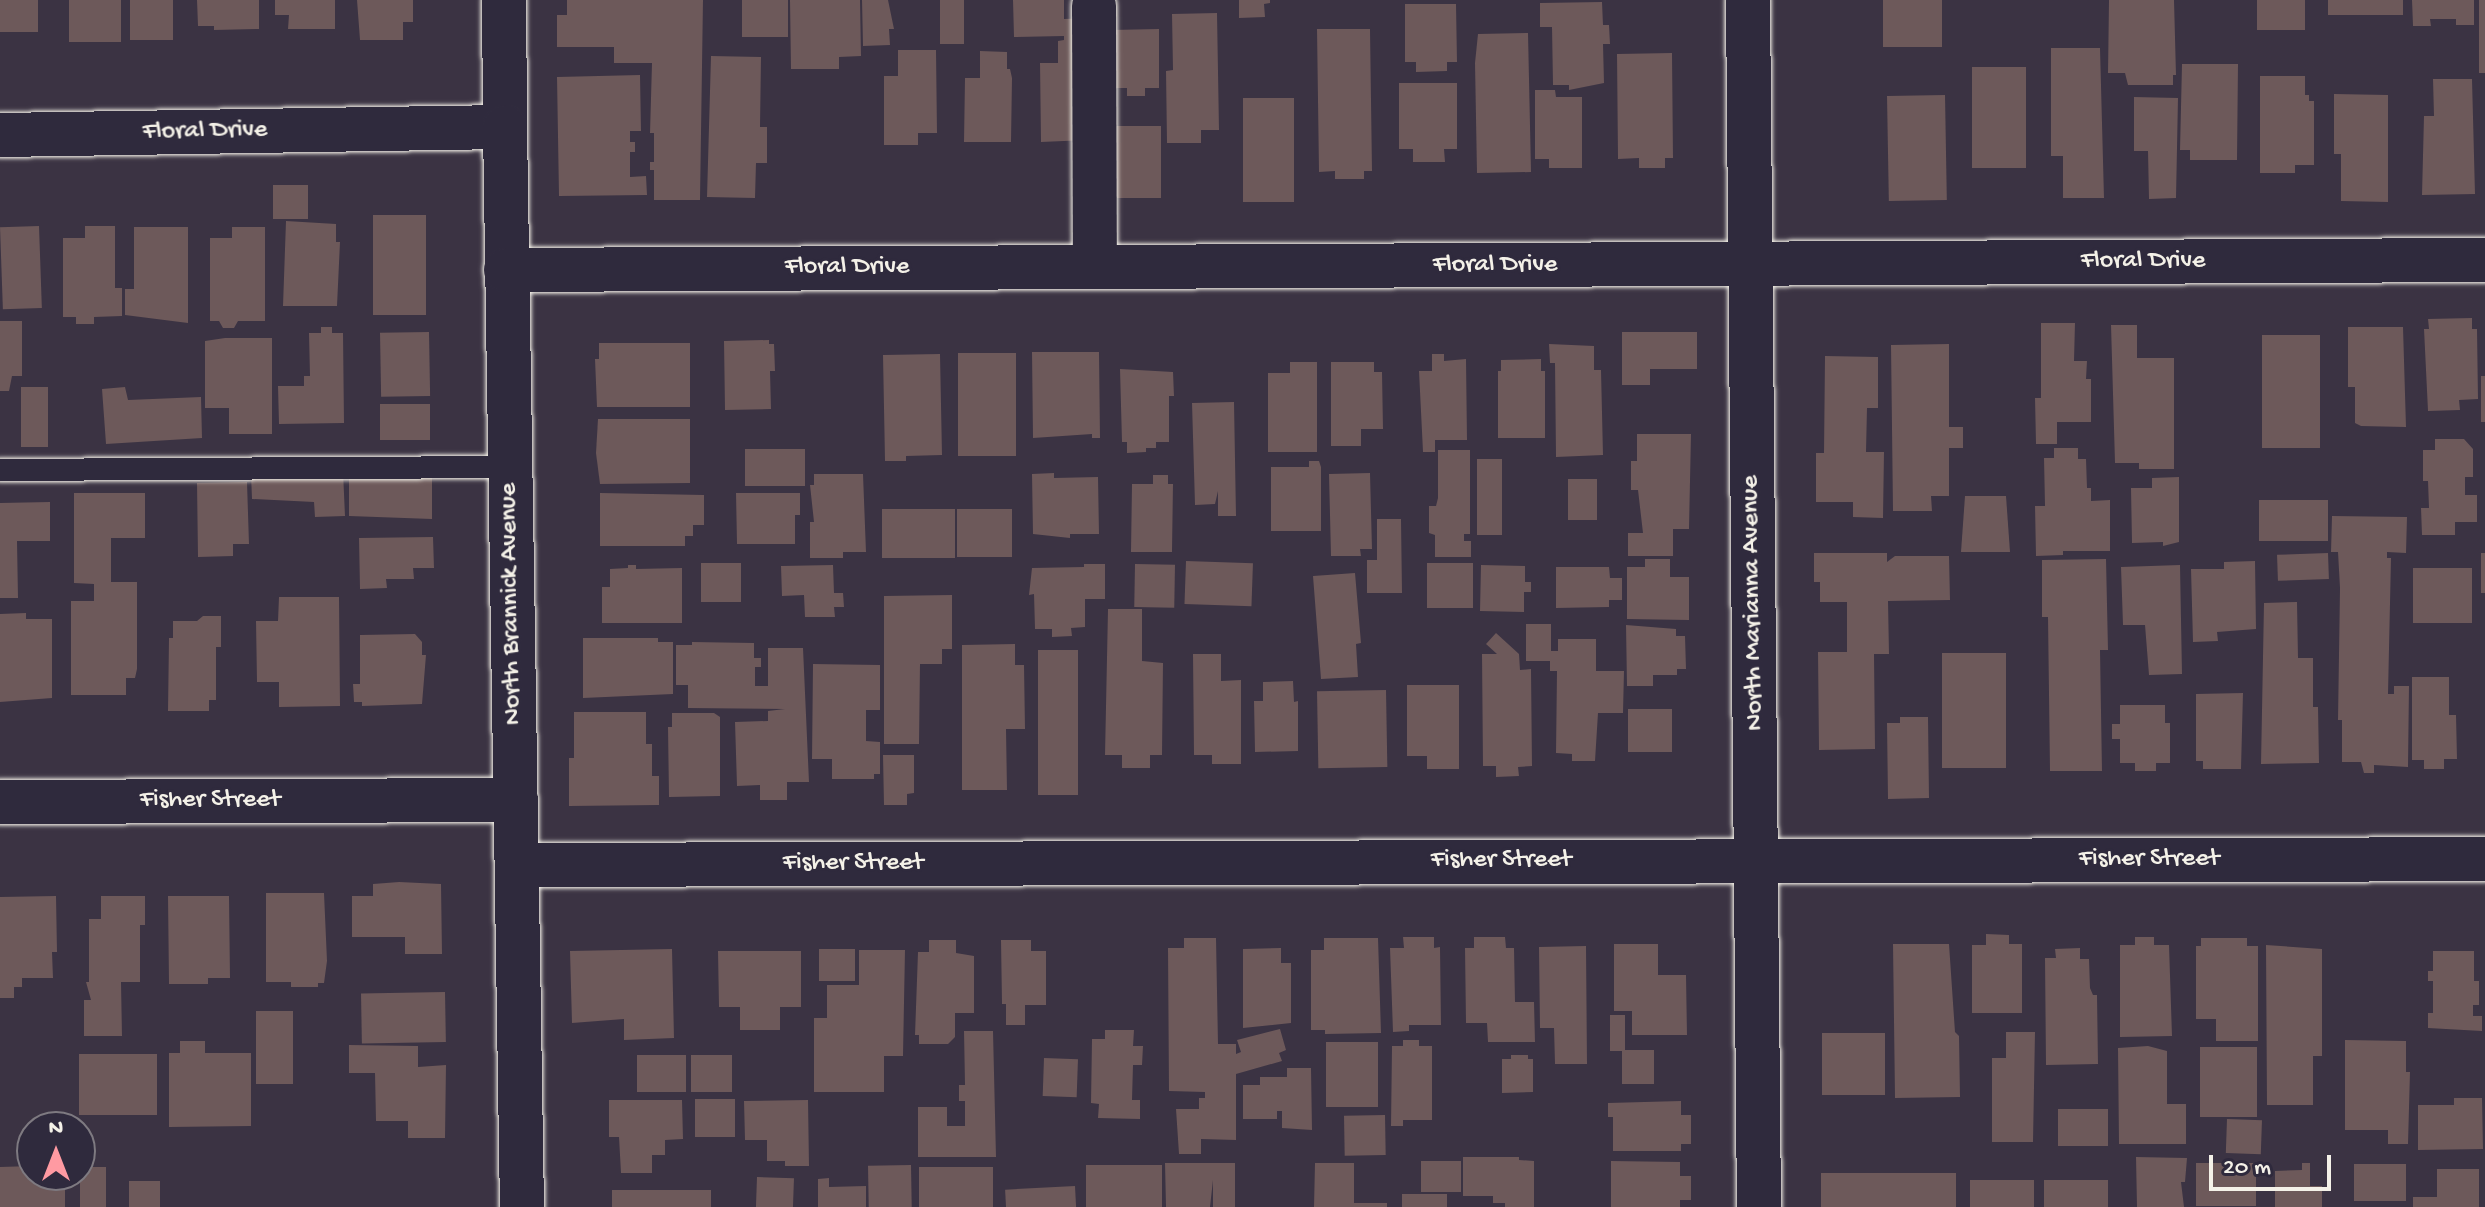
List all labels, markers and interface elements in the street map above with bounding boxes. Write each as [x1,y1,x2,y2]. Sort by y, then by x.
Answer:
street label: Floral Drive [142,115,268,149]
street label: Floral Drive [2081,246,2205,278]
street label: Floral Drive [1433,250,1557,282]
street label: Floral Drive [785,252,909,284]
street label: North Marianna Avenue [1736,475,1772,731]
street label: North Brannick Avenue [494,483,530,725]
street label: Fisher Street [140,785,280,817]
street label: Fisher Street [2079,844,2219,876]
street label: Fisher Street [1431,845,1571,877]
street label: Fisher Street [783,848,923,880]
north arrow [16,1111,96,1191]
text: N [49,1116,63,1142]
scale bar [2213,1139,2335,1189]
text: 20 m [2223,1154,2271,1183]

